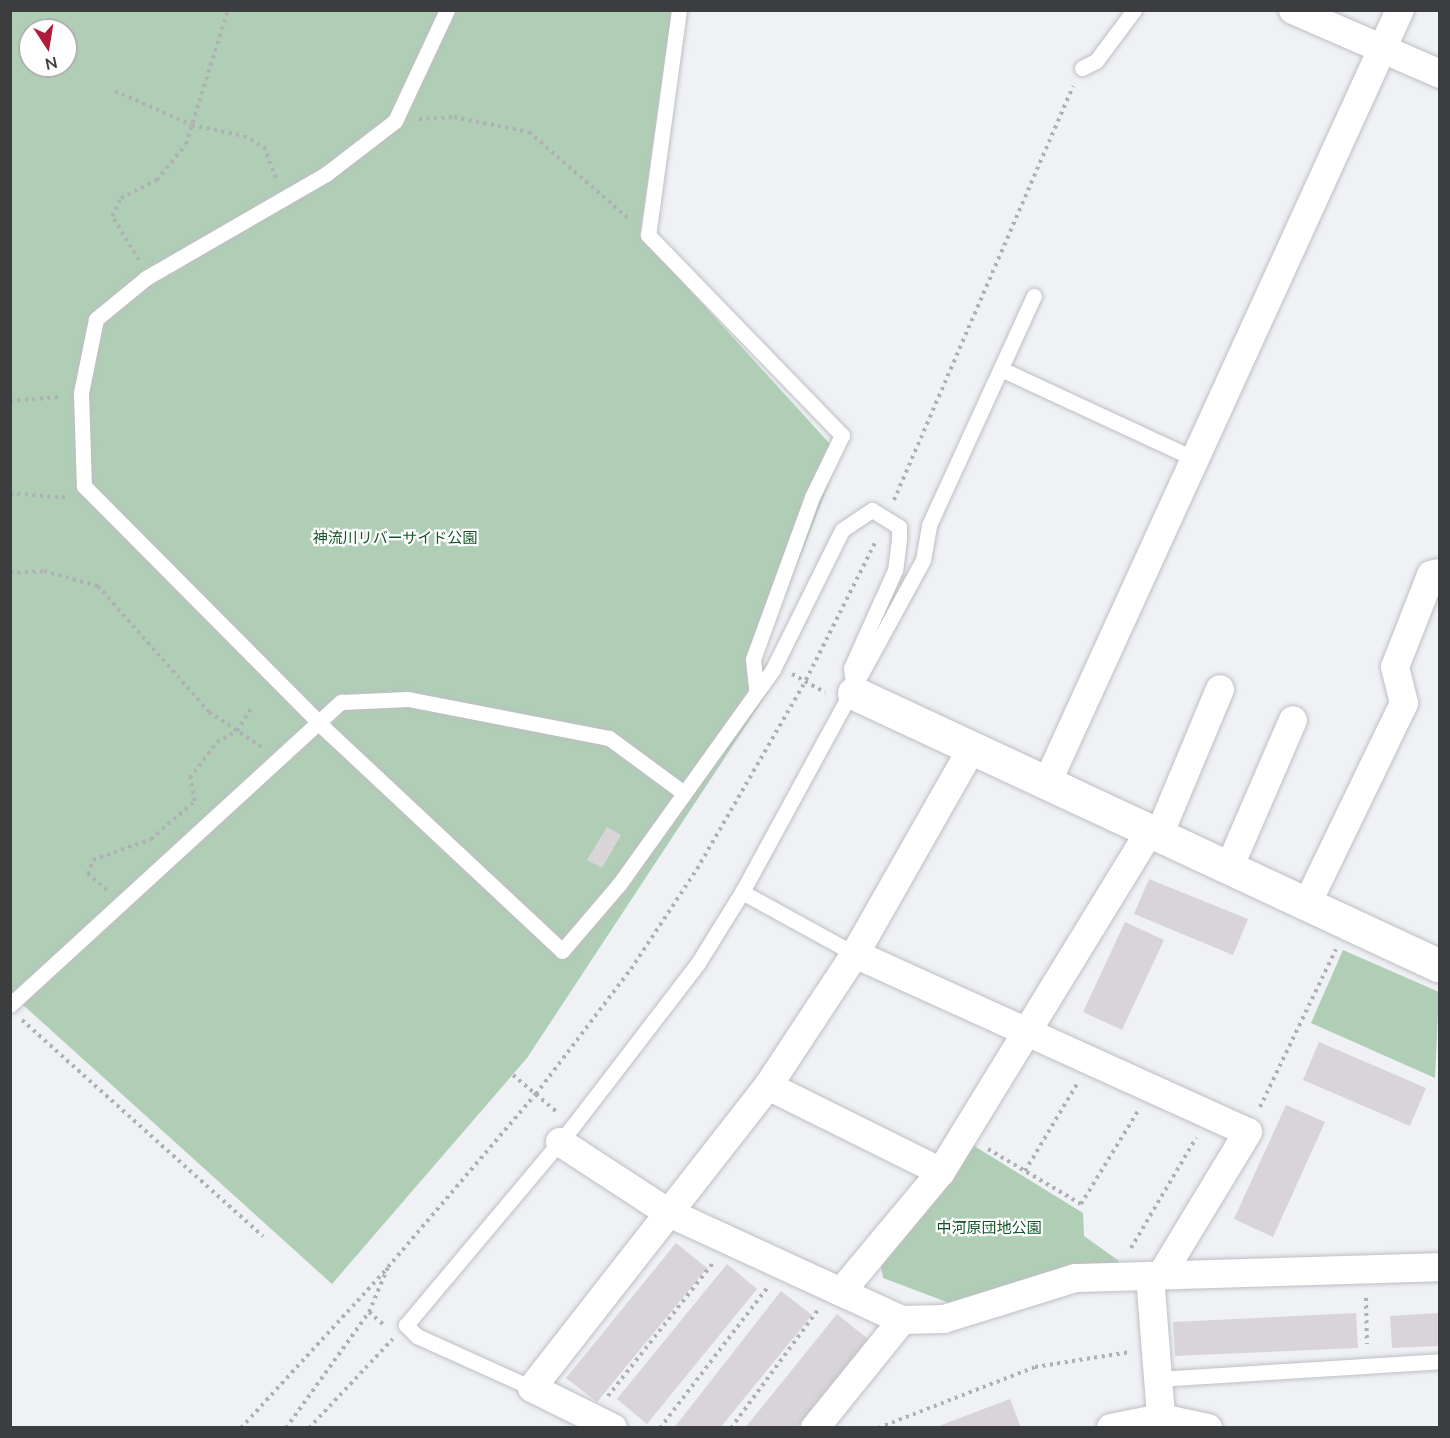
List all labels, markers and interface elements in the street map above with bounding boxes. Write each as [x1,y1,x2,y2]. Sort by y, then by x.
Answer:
north arrow [18,18,78,78]
text: N [43,53,59,75]
park label: 神流川リバーサイド公園 [313,529,477,547]
park label: 中河原団地公園 [937,1219,1041,1237]

